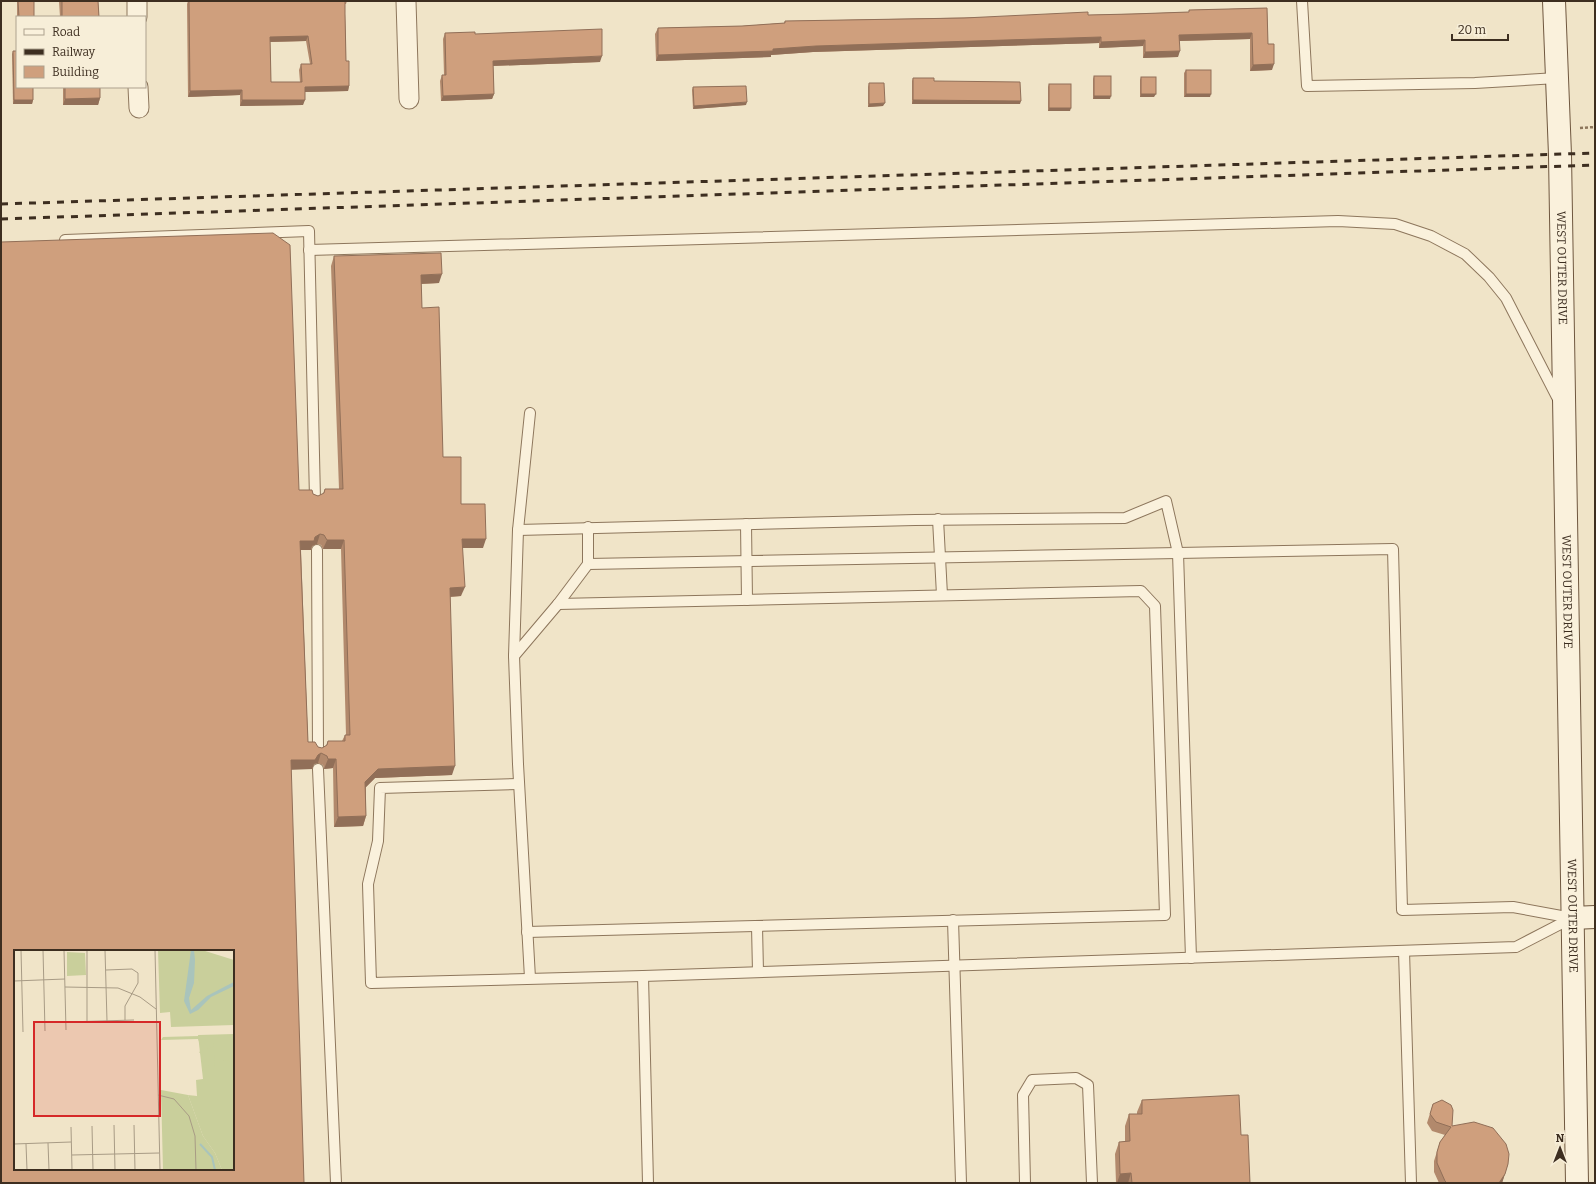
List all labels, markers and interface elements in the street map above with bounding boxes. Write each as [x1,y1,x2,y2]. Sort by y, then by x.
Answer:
legend [16,16,146,88]
scale bar [1452,16,1508,42]
text: 20 m [1458,23,1487,37]
text: Road [52,25,80,39]
text: Railway [52,45,96,59]
text: Building [52,65,99,79]
street label: WEST OUTER DRIVE [1554,211,1570,325]
street label: WEST OUTER DRIVE [1559,535,1575,649]
street label: WEST OUTER DRIVE [1565,859,1581,973]
inset map [14,950,234,1170]
north arrow [1540,1128,1580,1168]
text: N [1556,1132,1565,1145]

